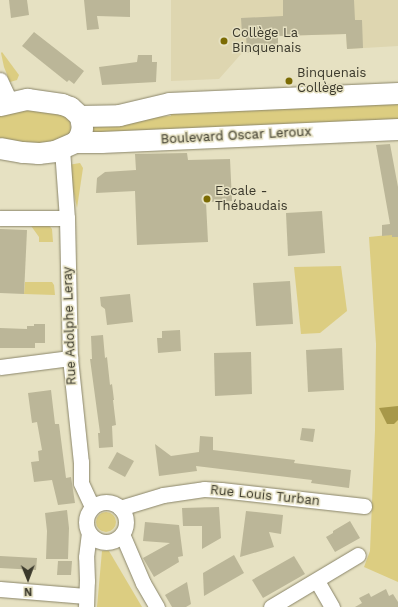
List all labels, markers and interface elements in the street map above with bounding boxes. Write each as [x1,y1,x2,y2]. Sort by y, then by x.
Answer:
place label: Collège La Binquenais [232,26,301,57]
marker: Collège La Binquenais [219,36,229,46]
place label: Binquenais Collège [297,66,366,97]
marker: Binquenais Collège [284,76,294,86]
street label: Boulevard Oscar Leroux [160,124,312,148]
place label: Escale - Thébaudais [215,184,287,215]
marker: Escale - Thébaudais [202,194,212,204]
street label: Rue Adolphe Leray [60,266,80,386]
street label: Rue Louis Turban [209,482,321,510]
north arrow [8,559,48,599]
text: N [24,585,32,598]

